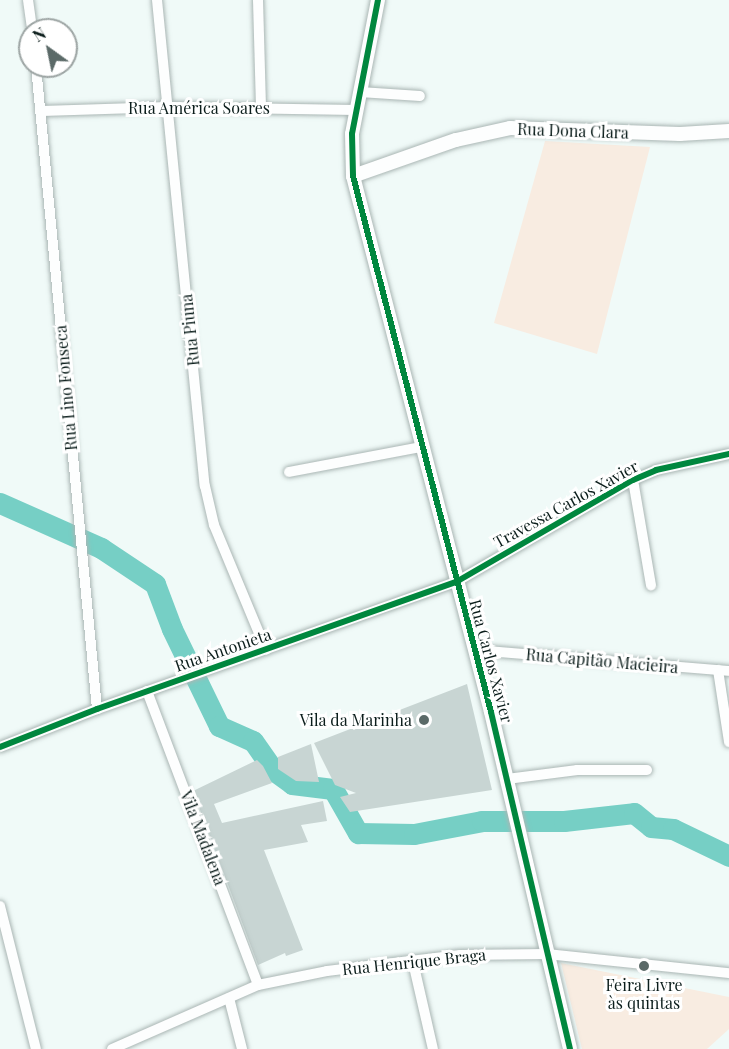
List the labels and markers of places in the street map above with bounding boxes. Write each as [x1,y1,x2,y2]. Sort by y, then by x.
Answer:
place label: Vila da Marinha [299,710,412,730]
marker: Vila da Marinha [417,713,431,727]
marker: Feira Livre às quintas [637,959,651,973]
place label: Feira Livre às quintas [605,975,683,1013]

